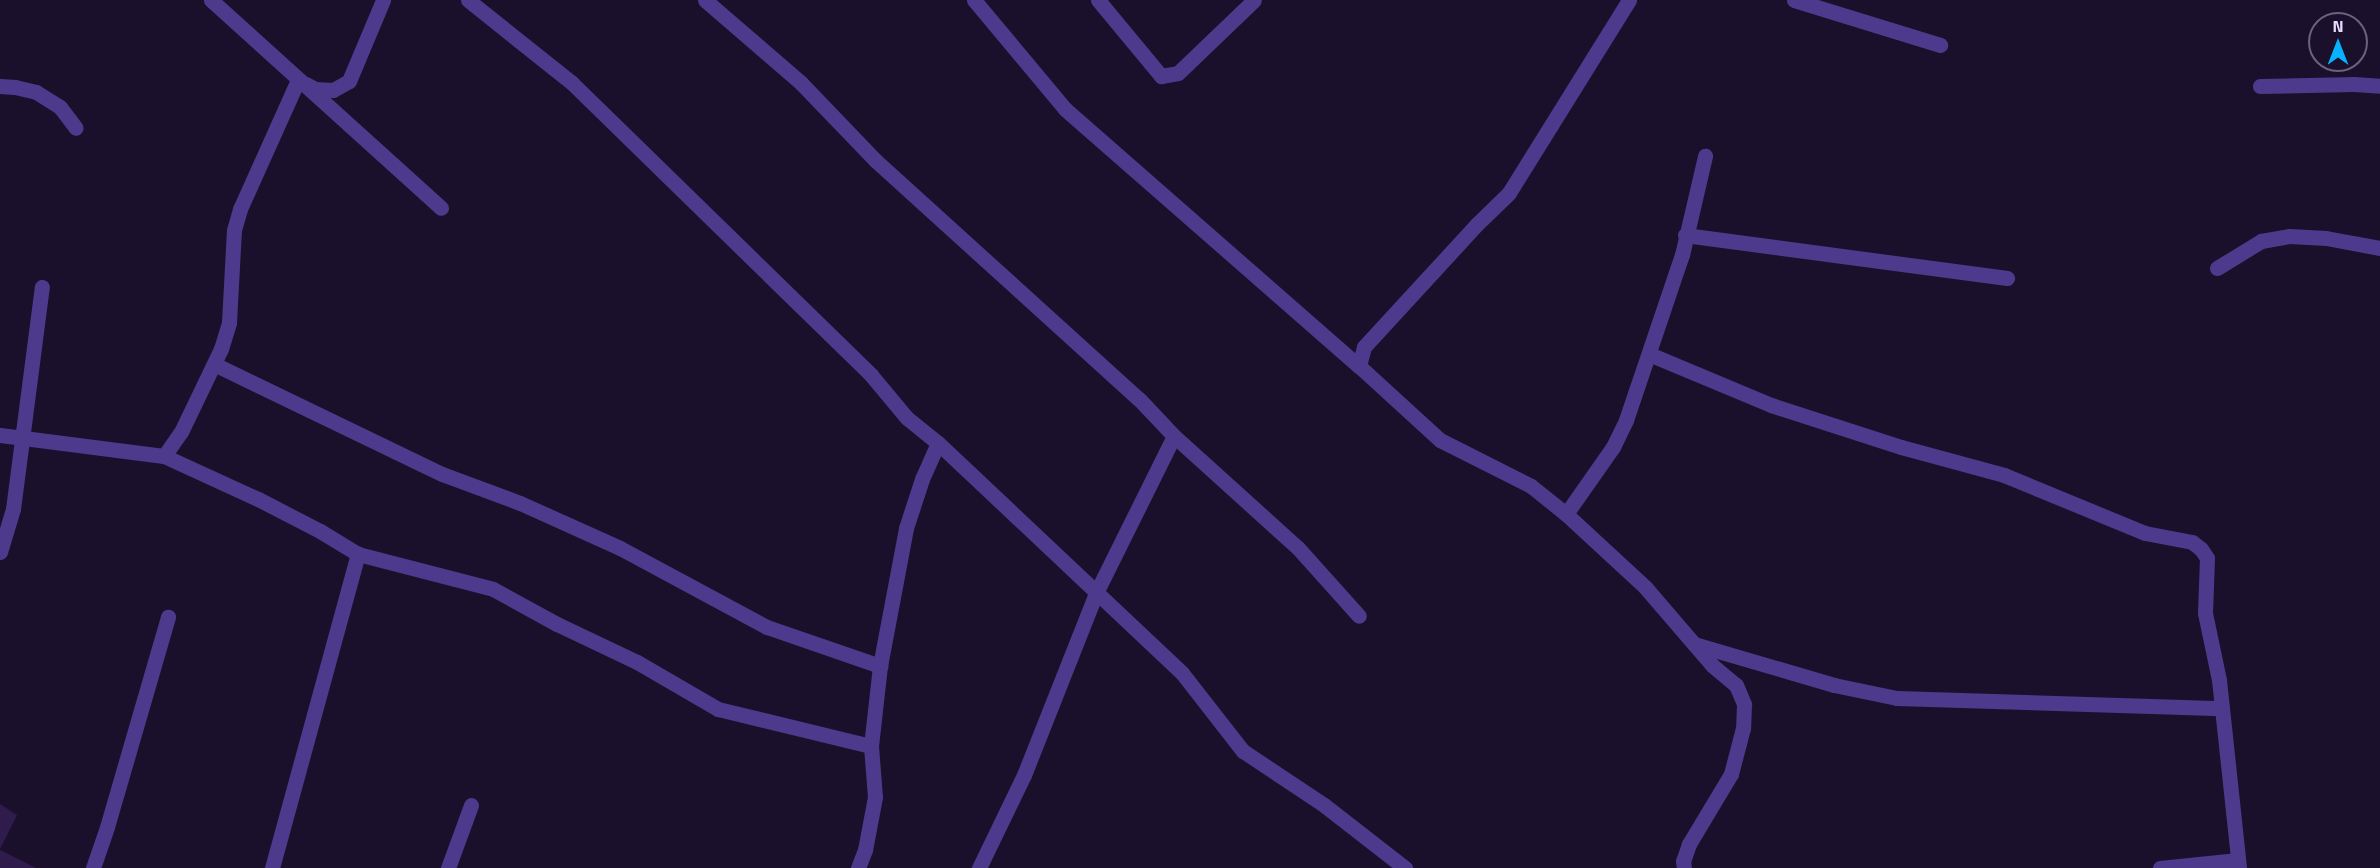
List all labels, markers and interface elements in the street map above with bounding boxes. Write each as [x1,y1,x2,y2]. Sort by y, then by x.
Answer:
north arrow [2308,12,2368,72]
text: N [2332,14,2344,38]

